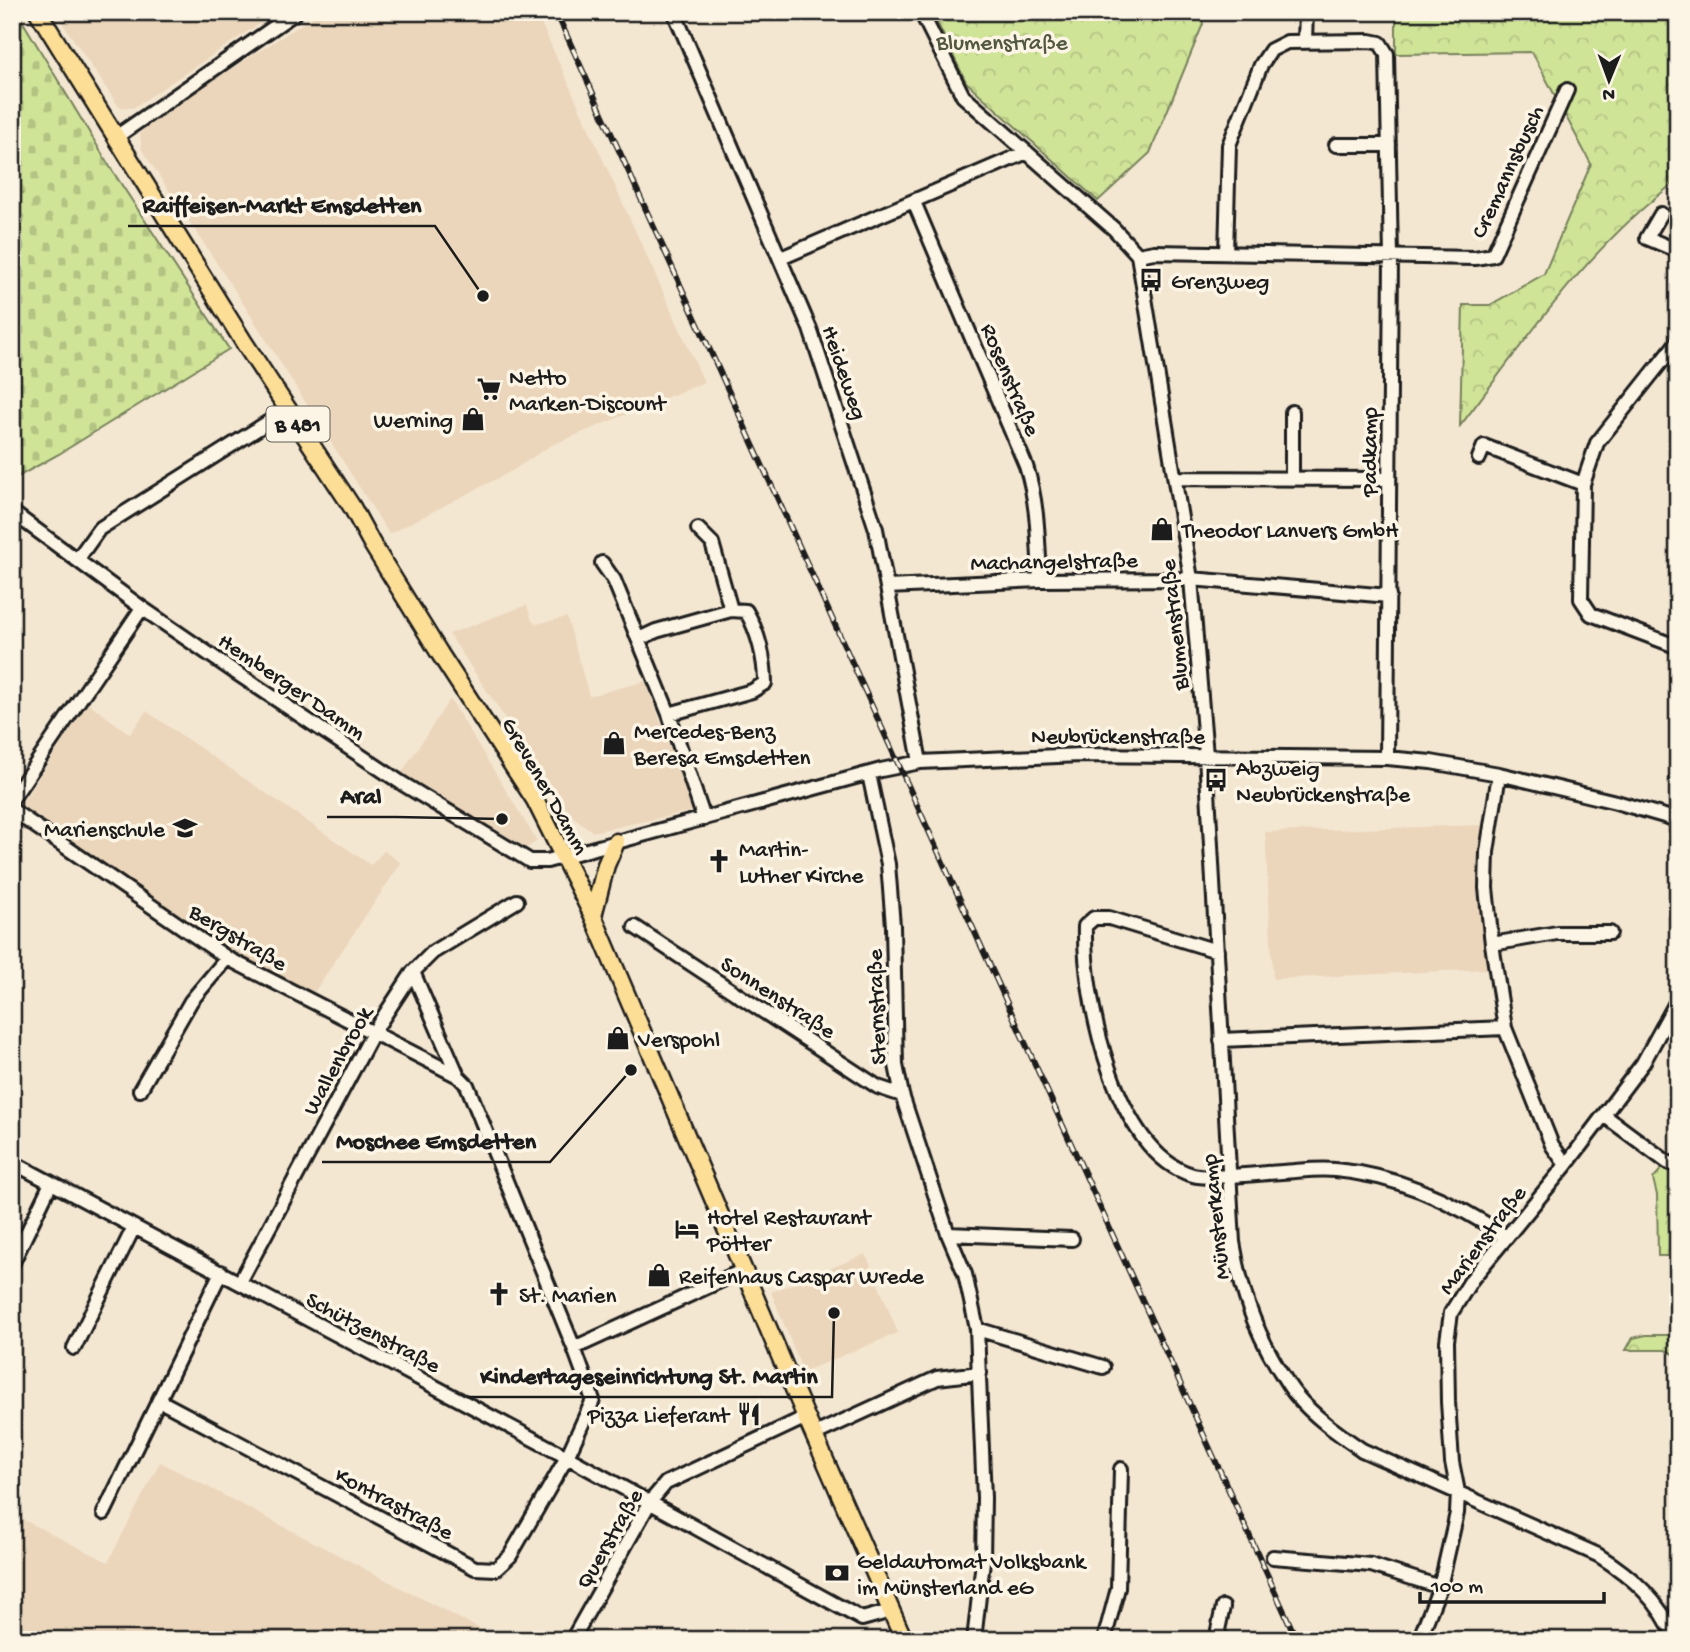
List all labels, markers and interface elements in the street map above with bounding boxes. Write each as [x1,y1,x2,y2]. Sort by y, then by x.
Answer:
park label: Blumenstraße [935,31,1069,58]
north arrow [1574,46,1644,116]
text: N [1602,82,1615,105]
street label: Cremannsbusch [1467,102,1552,243]
callout: Raiffeisen-Markt Emsdetten [128,181,435,226]
text: Raiffeisen-Markt Emsdetten [142,193,422,222]
bus stop icon: Grenzweg [1137,266,1165,294]
place label: Grenzweg [1171,270,1269,297]
street label: Rosenstraße [973,320,1045,442]
street label: Heideweg [814,322,871,424]
place label: Netto Marken-Discount [509,366,667,419]
supermarket icon: Netto Marken-Discount [475,375,503,403]
shop icon: Werning [459,405,487,433]
road number: B 481 [266,406,330,442]
street label: Padkamp [1358,407,1385,498]
place label: Werning [374,409,453,436]
shop icon: Theodor Lanvers GmbH [1148,515,1176,543]
place label: Theodor Lanvers GmbH [1180,519,1399,546]
street label: Machangelstraße [970,549,1139,578]
street label: Blumenstraße [1156,557,1197,692]
street label: Hemberger Damm [212,628,370,747]
street label: Grevener Damm [494,714,594,860]
place label: Mercedes-Benz Beresa Emsdetten [633,720,810,773]
street label: Neubrückenstraße [1031,725,1206,752]
shop icon: Mercedes-Benz Beresa Emsdetten [600,729,628,757]
place label: Abzweig Neubrückenstraße [1236,757,1411,810]
bus stop icon: Abzweig Neubrückenstraße [1202,766,1230,794]
callout: Aral [327,772,396,817]
text: Aral [339,784,382,813]
school or university icon: Marienschule [171,814,199,842]
place label: Marienschule [44,818,166,845]
place label: Martin- Luther Kirche [739,838,864,891]
church icon: Martin- Luther Kirche [705,847,733,875]
street label: Bergstraße [182,899,292,979]
street label: Sternstraße [863,948,894,1065]
street label: Sonnenstraße [714,952,841,1047]
street label: Wallenbrook [298,1000,381,1121]
shop icon: Verspohl [604,1024,632,1052]
place label: Verspohl [637,1028,720,1055]
callout: Moschee Emsdetten [322,1117,550,1162]
text: Moschee Emsdetten [336,1129,537,1158]
street label: Münsterkamp [1197,1152,1238,1281]
street label: Marienstraße [1434,1180,1534,1301]
place label: Hotel Restaurant Pötter [706,1206,872,1259]
hotel icon: Hotel Restaurant Pötter [673,1215,701,1243]
shop icon: Reifenhaus Caspar Wrede [645,1261,673,1289]
place label: Reifenhaus Caspar Wrede [679,1265,925,1292]
church icon: St. Marien [485,1280,513,1308]
place label: St. Marien [519,1284,616,1311]
street label: Schützenstraße [300,1287,445,1381]
callout: Kindertageseinrichtung St. Martin [467,1352,832,1397]
text: Kindertageseinrichtung St. Martin [479,1364,818,1393]
restaurant icon: Pizza Lieferant [735,1400,763,1428]
place label: Pizza Lieferant [586,1404,731,1431]
street label: Kontrastraße [329,1463,458,1548]
street label: Querstraße [572,1484,651,1595]
place label: Geldautomat Volksbank im Münsterland eG [857,1550,1088,1603]
bank icon: Geldautomat Volksbank im Münsterland eG [823,1559,851,1587]
scale bar [1420,1561,1604,1605]
text: 100 m [1430,1576,1483,1601]

